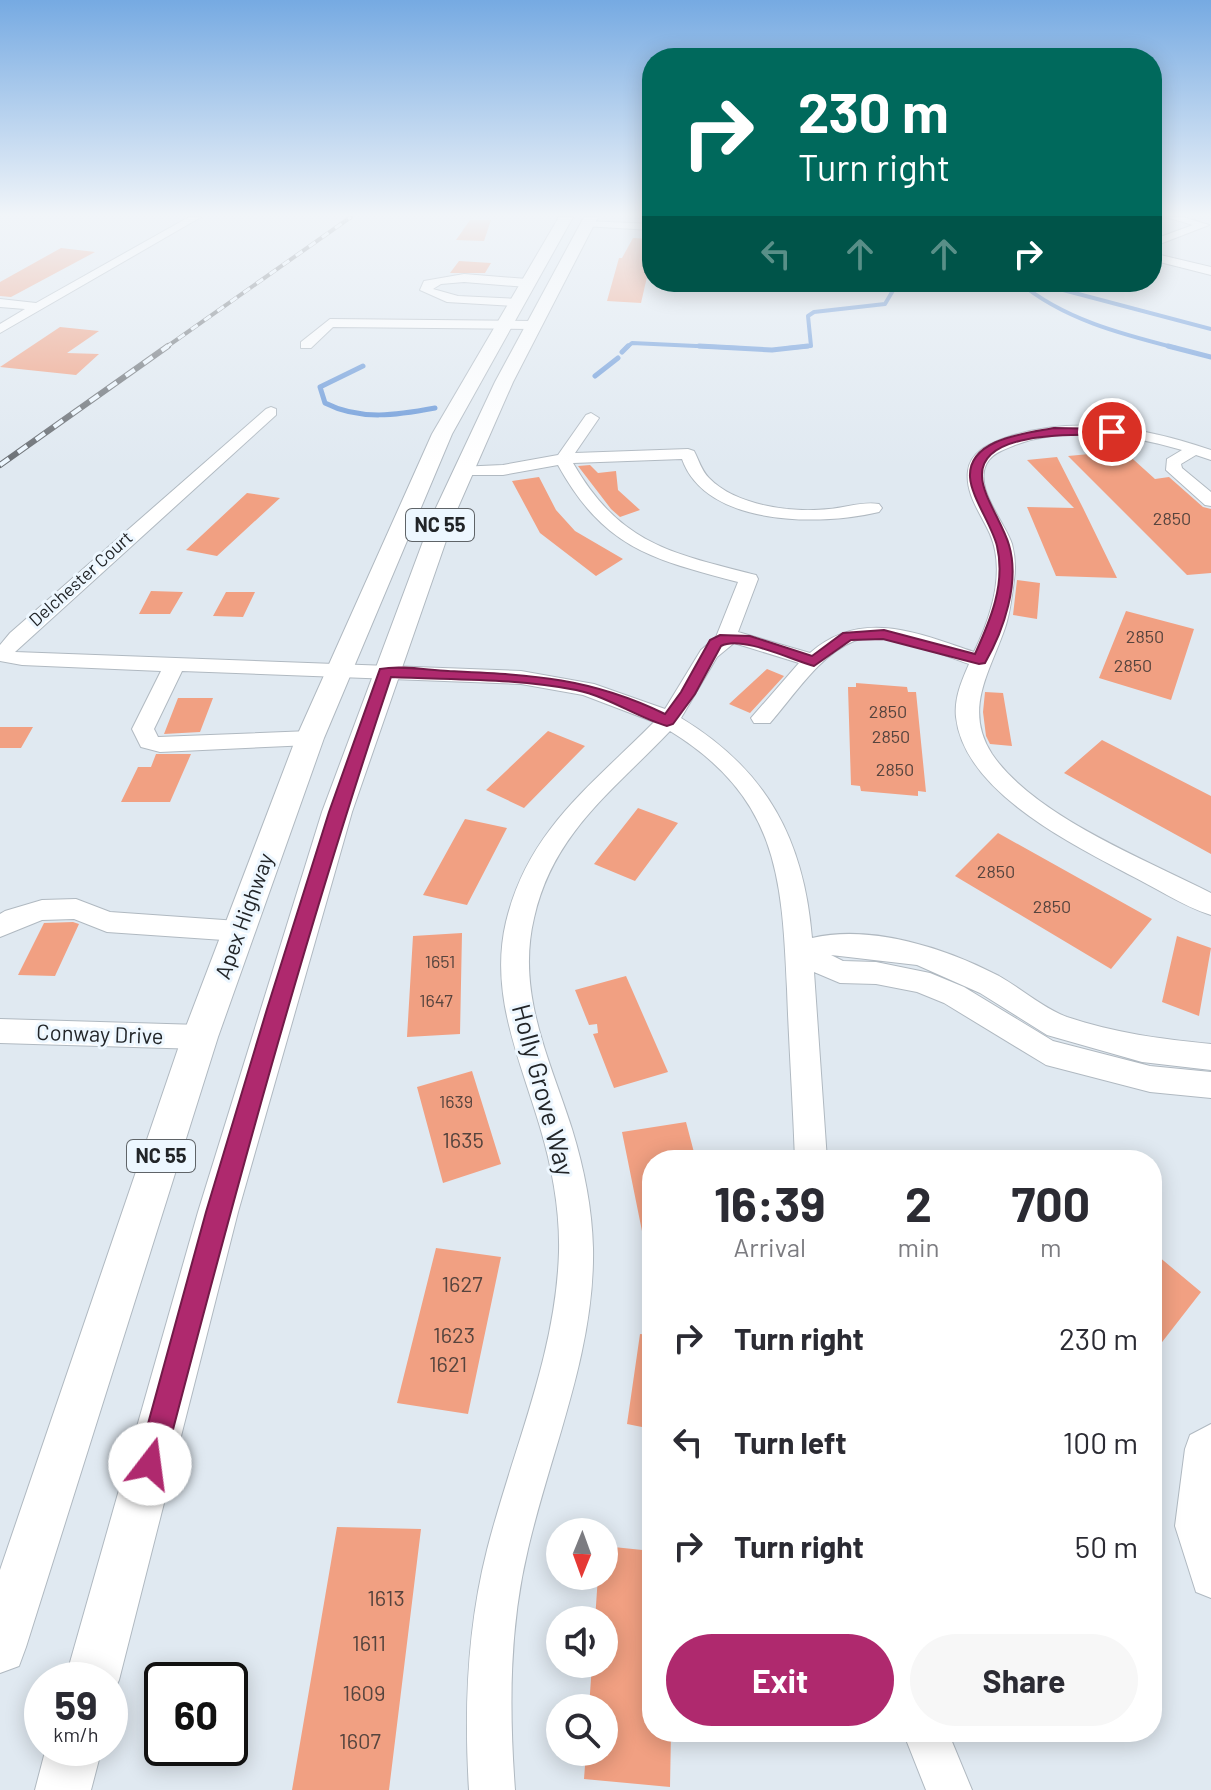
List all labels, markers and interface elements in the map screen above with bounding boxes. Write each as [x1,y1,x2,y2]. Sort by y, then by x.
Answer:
text: 230 m [798,77,949,144]
icon: right [666,80,770,184]
text: Turn right [798,145,950,188]
icon: left [754,232,798,276]
icon: ahead [838,232,882,276]
icon: ahead [922,232,966,276]
icon: right [1006,232,1050,276]
pin [1078,398,1146,466]
icon: arrive [1090,410,1134,454]
house number: 2850 [1153,507,1191,529]
road number: NC 55 [406,509,474,541]
street label: Delchester Court [24,526,137,630]
house number: 2850 [1126,625,1164,647]
house number: 2850 [1114,654,1152,676]
house number: 2850 [869,700,907,722]
house number: 2850 [872,725,910,747]
house number: 2850 [876,758,914,780]
street label: Apex Highway [208,849,278,982]
house number: 2850 [977,860,1015,882]
house number: 2850 [1033,895,1071,917]
house number: 1651 [425,950,455,972]
house number: 1647 [419,989,453,1011]
street label: Holly Grove Way [507,1000,582,1179]
street label: Conway Drive [36,1018,164,1048]
house number: 1639 [439,1090,473,1112]
house number: 1635 [442,1126,484,1152]
road number: NC 55 [127,1140,195,1172]
text: 16:39 [714,1174,826,1232]
text: 2 [905,1174,932,1232]
text: 700 [1012,1174,1090,1232]
text: Arrival [733,1231,806,1262]
text: min [897,1231,940,1262]
text: m [1040,1231,1062,1262]
house number: 1627 [441,1270,483,1296]
icon: right [666,1316,710,1360]
text: Turn right [734,1320,864,1356]
text: 230 m [1059,1320,1138,1356]
house number: 1623 [433,1321,475,1347]
house number: 1621 [429,1350,467,1376]
icon: left [666,1420,710,1464]
position arrow [108,1422,192,1506]
text: Turn left [734,1424,847,1460]
text: 100 m [1063,1424,1138,1460]
north arrow [546,1518,618,1590]
map controls [546,1518,618,1766]
icon: right [666,1524,710,1568]
text: Turn right [734,1528,864,1564]
text: 50 m [1075,1528,1138,1564]
house number: 1613 [367,1584,405,1610]
button: sound [546,1606,618,1678]
house number: 1611 [352,1629,386,1655]
button: Exit [666,1634,894,1726]
button: Share [910,1634,1138,1726]
speed limit sign: 60 [144,1662,248,1766]
house number: 1609 [343,1679,385,1705]
text: 59 [55,1680,97,1728]
button: search [546,1694,618,1766]
text: km/h [53,1722,99,1746]
house number: 1607 [339,1727,381,1753]

